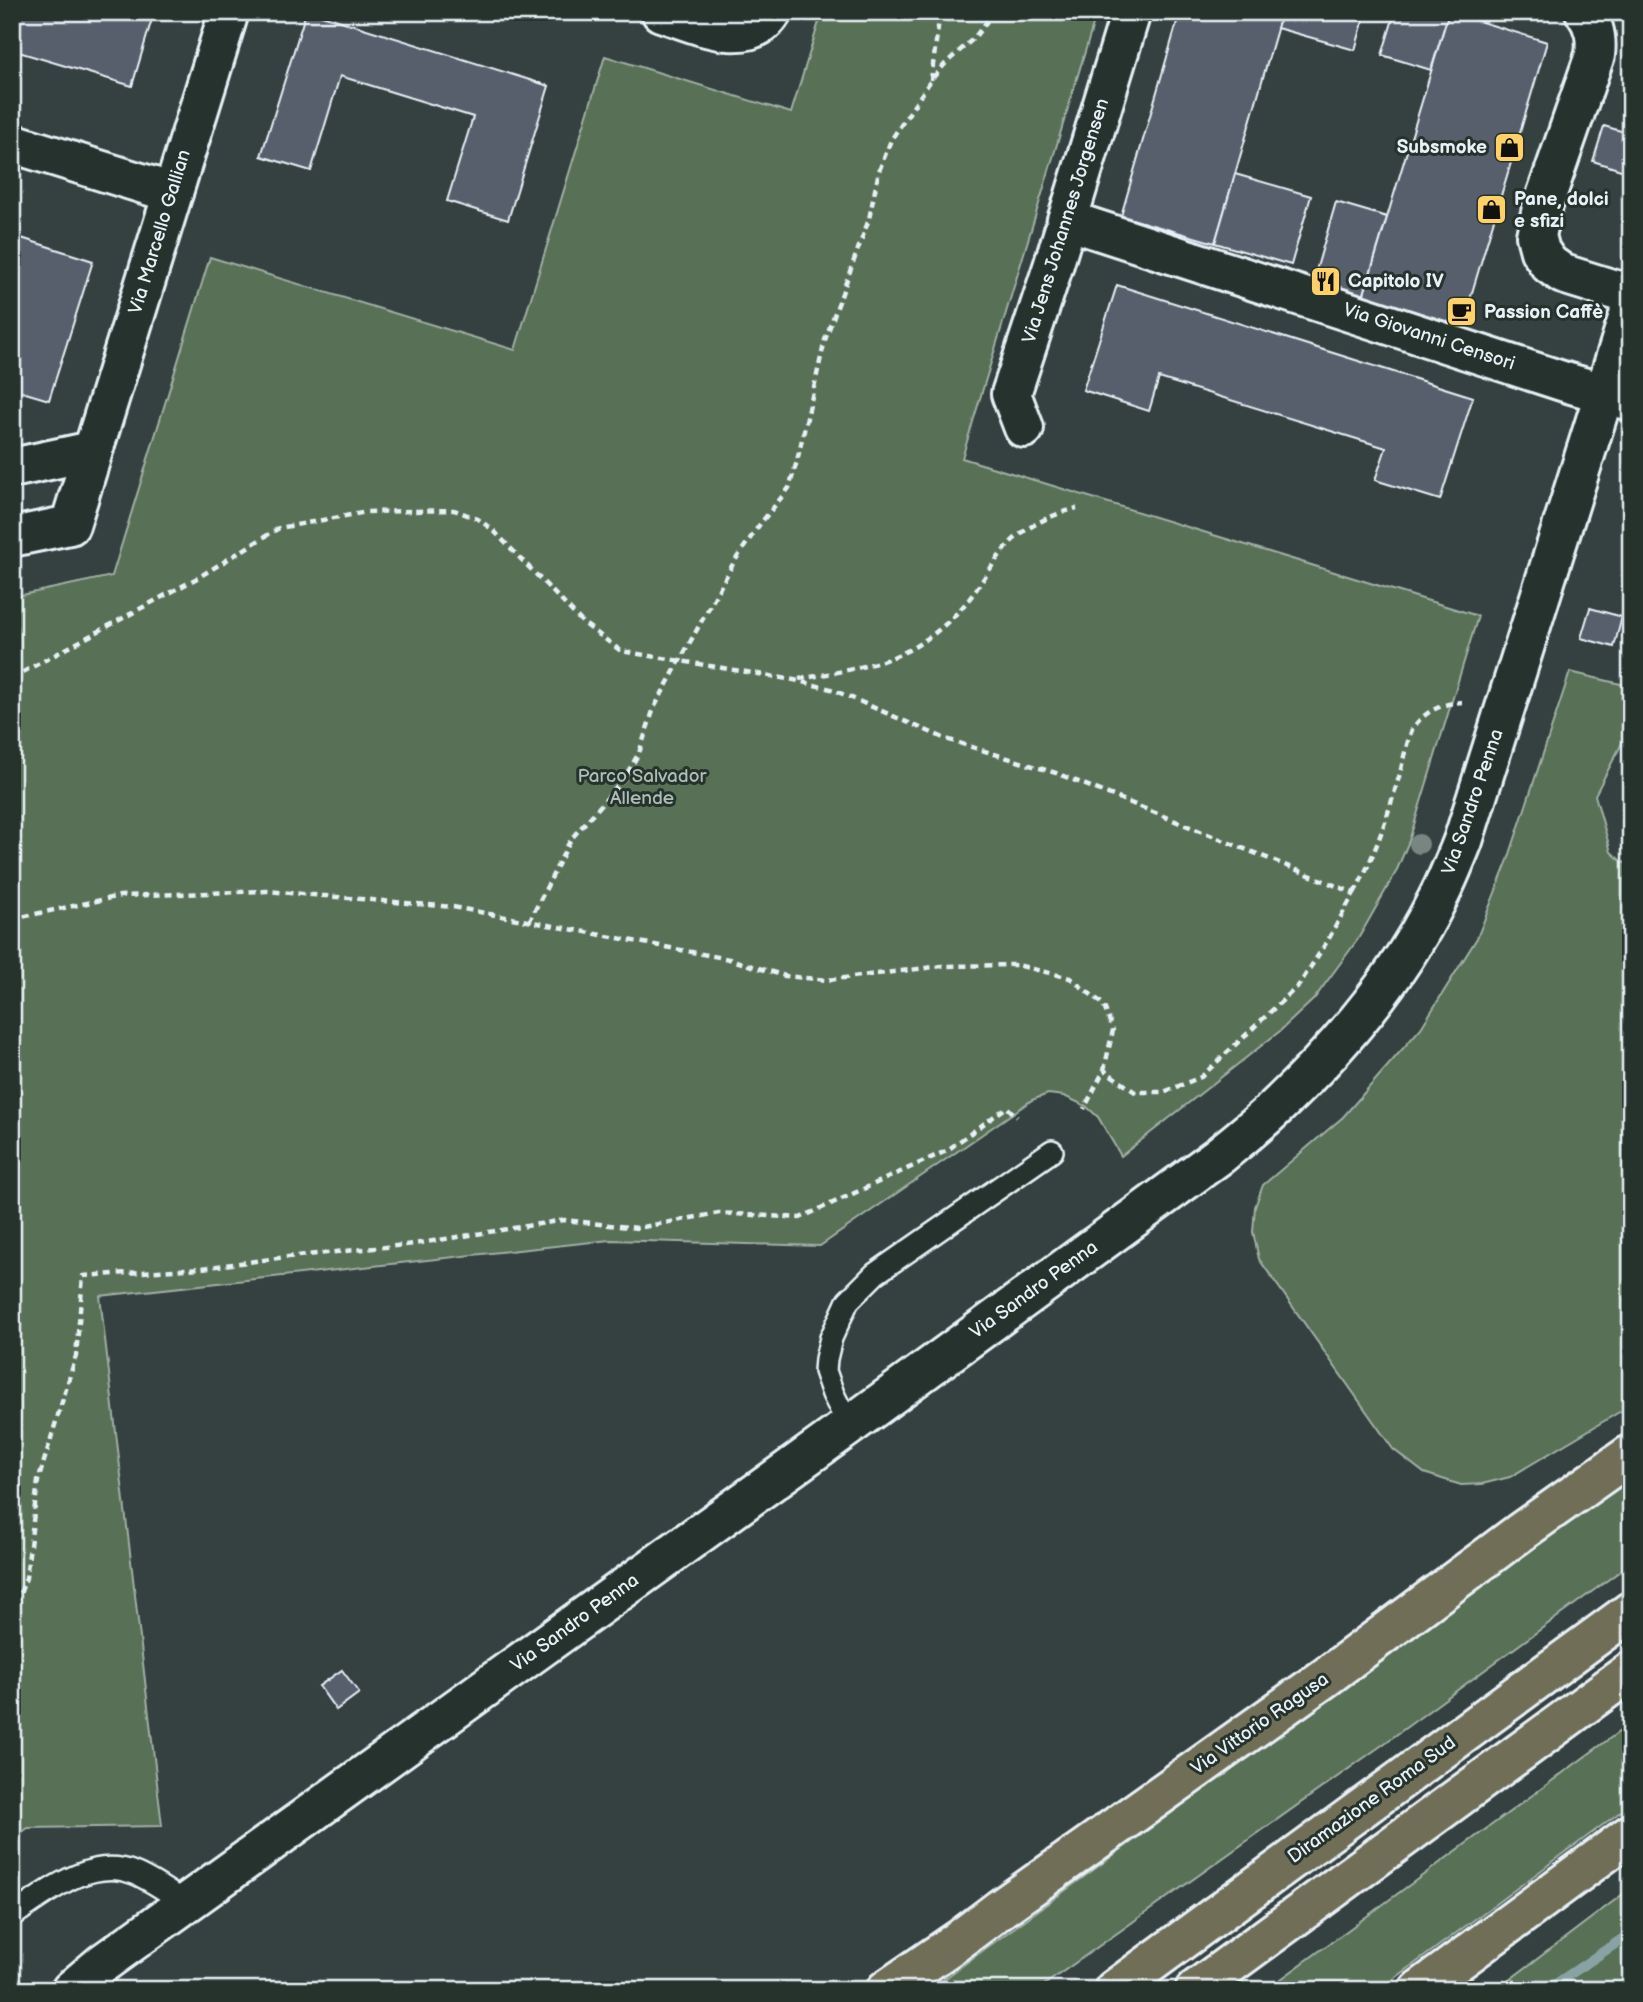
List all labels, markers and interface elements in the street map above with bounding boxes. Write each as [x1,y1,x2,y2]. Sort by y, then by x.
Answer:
street label: Via Jens Johannes Jorgensen [1018,96,1114,346]
shop icon: Subsmoke [1493,130,1527,164]
place label: Subsmoke [1397,136,1487,159]
street label: Via Marcello Gallian [124,147,196,317]
place label: Pane, dolci e sfizi [1514,188,1609,233]
shop icon: Pane, dolci e sfizi [1474,193,1508,227]
restaurant icon: Capitolo IV [1308,264,1342,298]
place label: Capitolo IV [1348,270,1444,293]
cafe icon: Passion Caffè [1444,295,1478,329]
street label: Via Giovanni Censori [1340,298,1518,376]
place label: Passion Caffè [1484,301,1603,324]
street label: Via Sandro Penna [1437,726,1509,878]
park label: Parco Salvador Allende [578,765,708,810]
street label: Via Sandro Penna [966,1236,1102,1344]
street label: Via Sandro Penna [507,1569,643,1677]
street label: Via Vittorio Ragusa [1187,1668,1333,1780]
street label: Diramazione Roma Sud [1284,1731,1460,1869]

